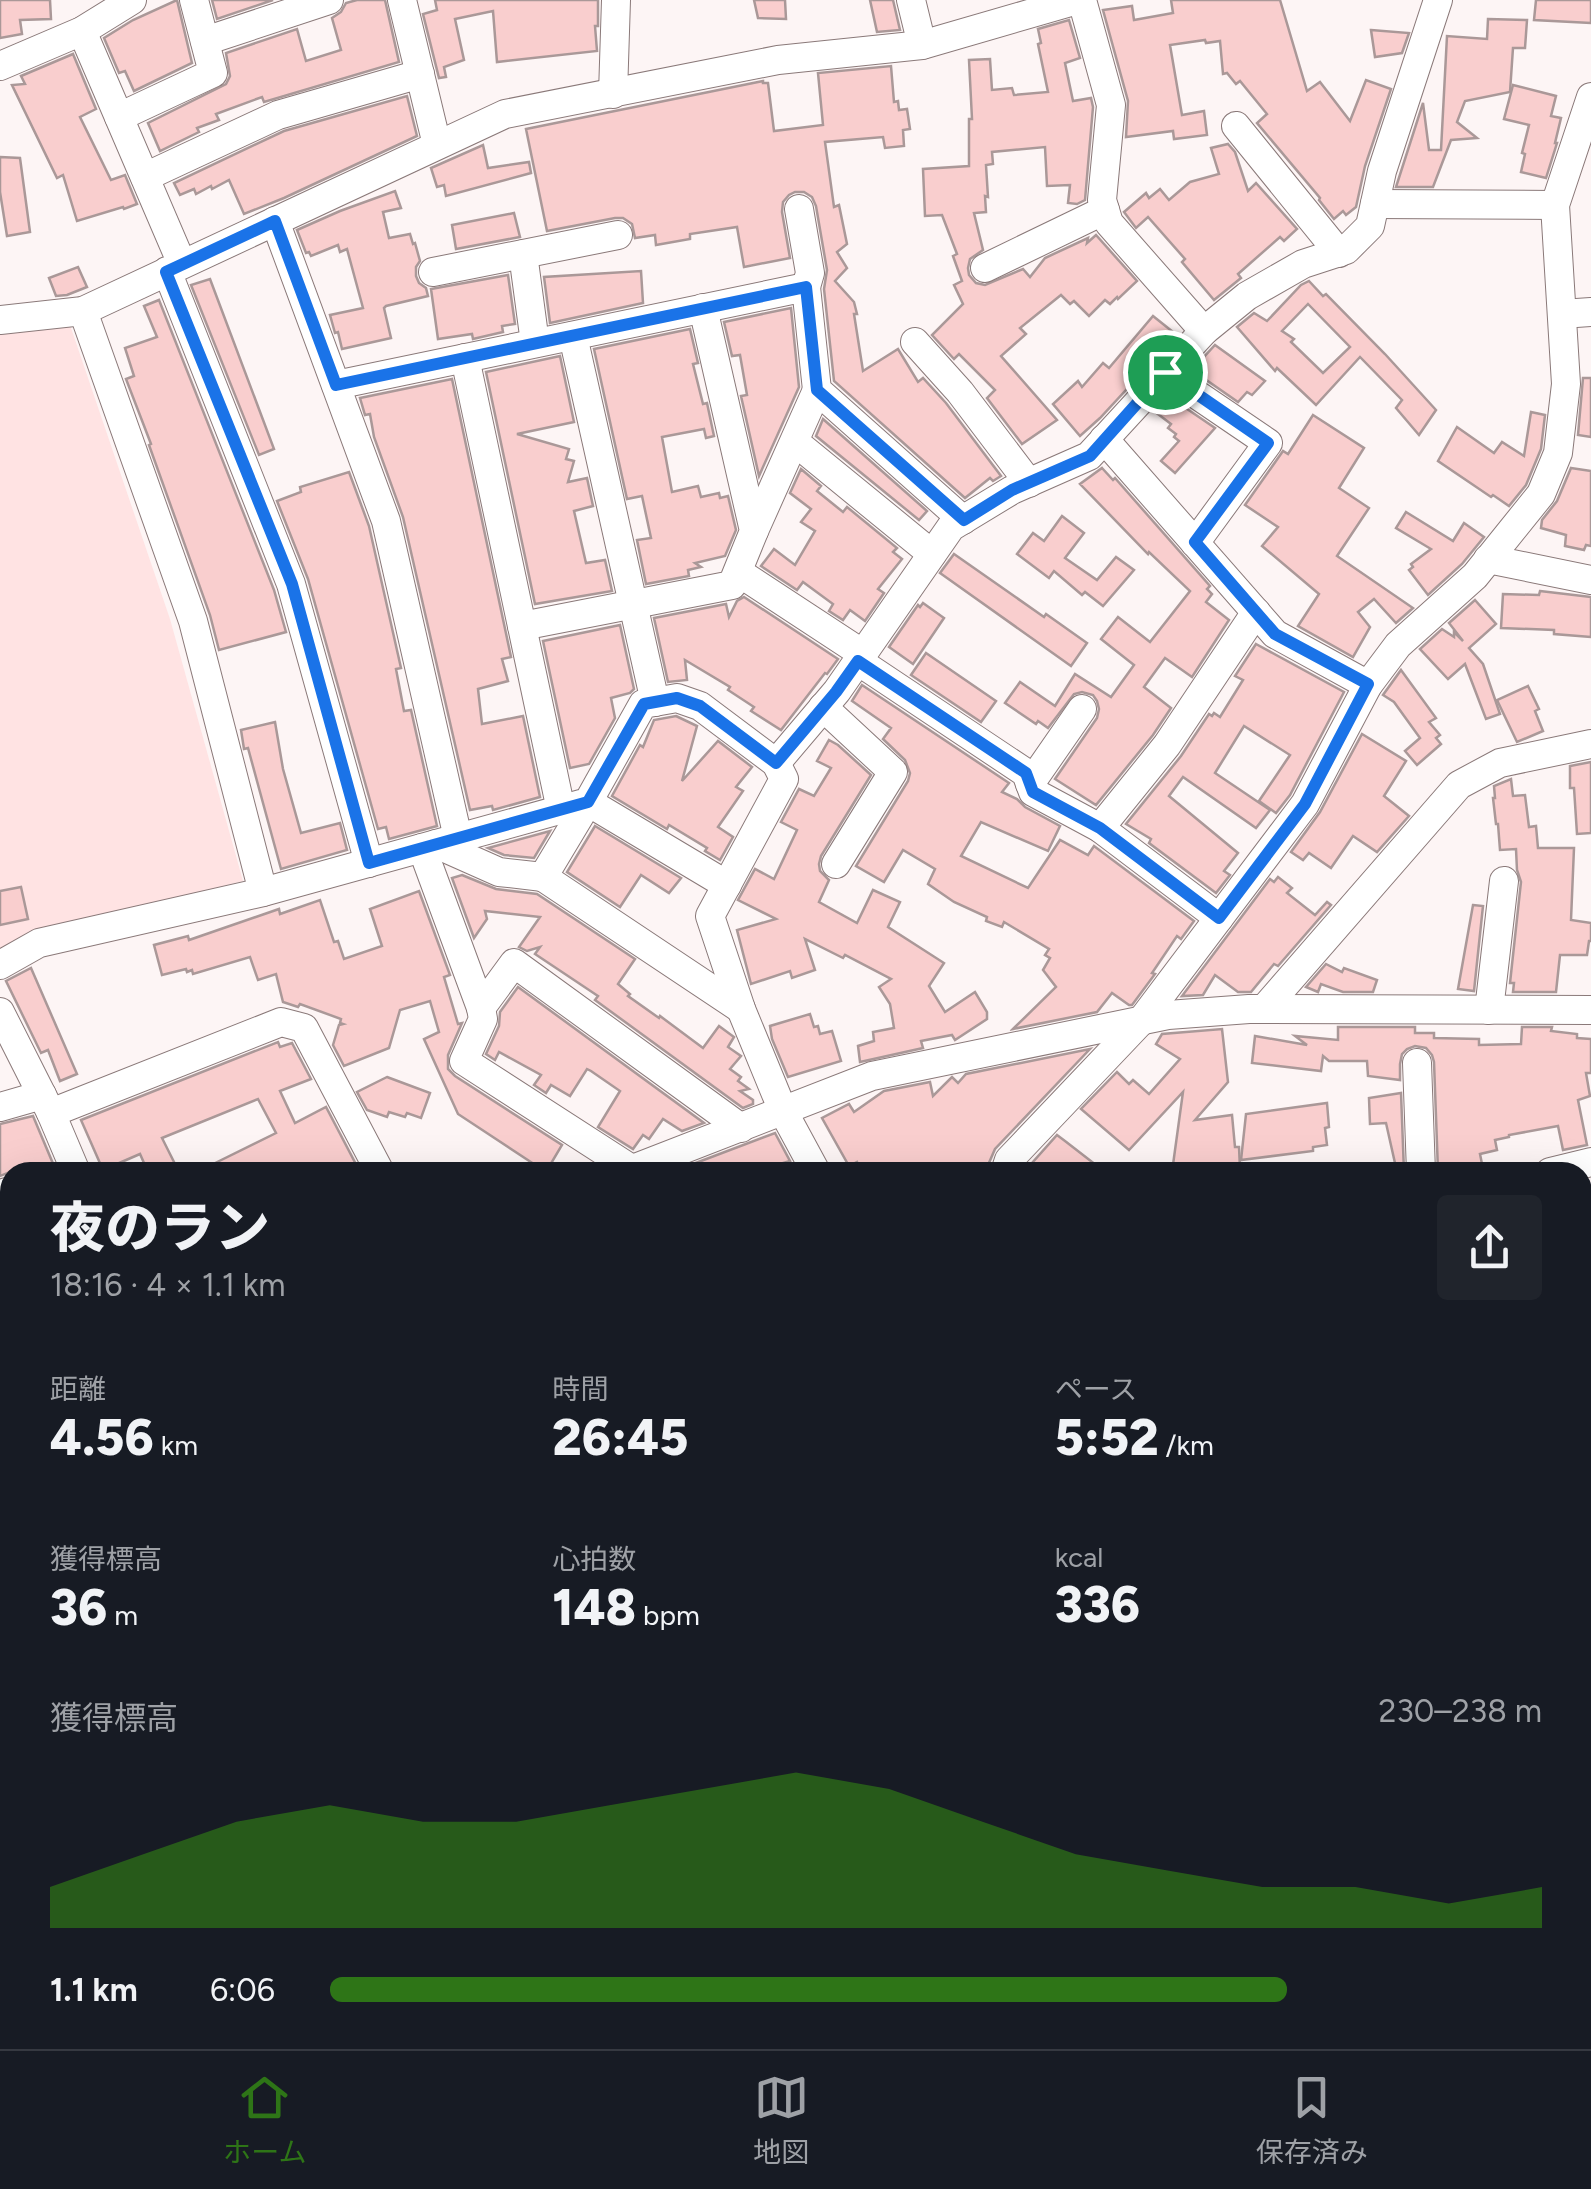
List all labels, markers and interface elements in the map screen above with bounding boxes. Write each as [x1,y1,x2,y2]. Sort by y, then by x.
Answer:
pin [1123,330,1208,415]
icon: arrive [1138,345,1193,400]
text: 夜のラン [50,1195,270,1261]
button: share [1437,1195,1542,1300]
text: 18:16 · 4 × 1.1 km [50,1266,286,1304]
text: 距離 [50,1372,106,1406]
text: 時間 [552,1372,608,1406]
text: ペース [1055,1372,1137,1406]
text: 4.56 [50,1407,154,1468]
text: 26:45 [552,1407,688,1468]
text: 5:52 [1055,1407,1159,1468]
text: km [154,1428,198,1462]
text: /km [1159,1428,1214,1462]
text: kcal [1055,1540,1104,1574]
text: 獲得標高 [50,1542,162,1576]
text: 心拍数 [552,1542,636,1576]
text: 336 [1055,1574,1140,1635]
text: 36 [50,1577,107,1638]
text: 148 [552,1577,636,1638]
text: m [107,1598,138,1632]
text: bpm [636,1598,700,1632]
text: 230–238 m [1379,1692,1542,1730]
text: 獲得標高 [50,1699,178,1737]
text: 1.1 km [50,1971,138,2009]
text: 6:06 [210,1971,275,2009]
tab: ホーム [223,2070,306,2170]
tab: 地図 [753,2070,809,2170]
tab: 保存済み [1256,2070,1368,2170]

